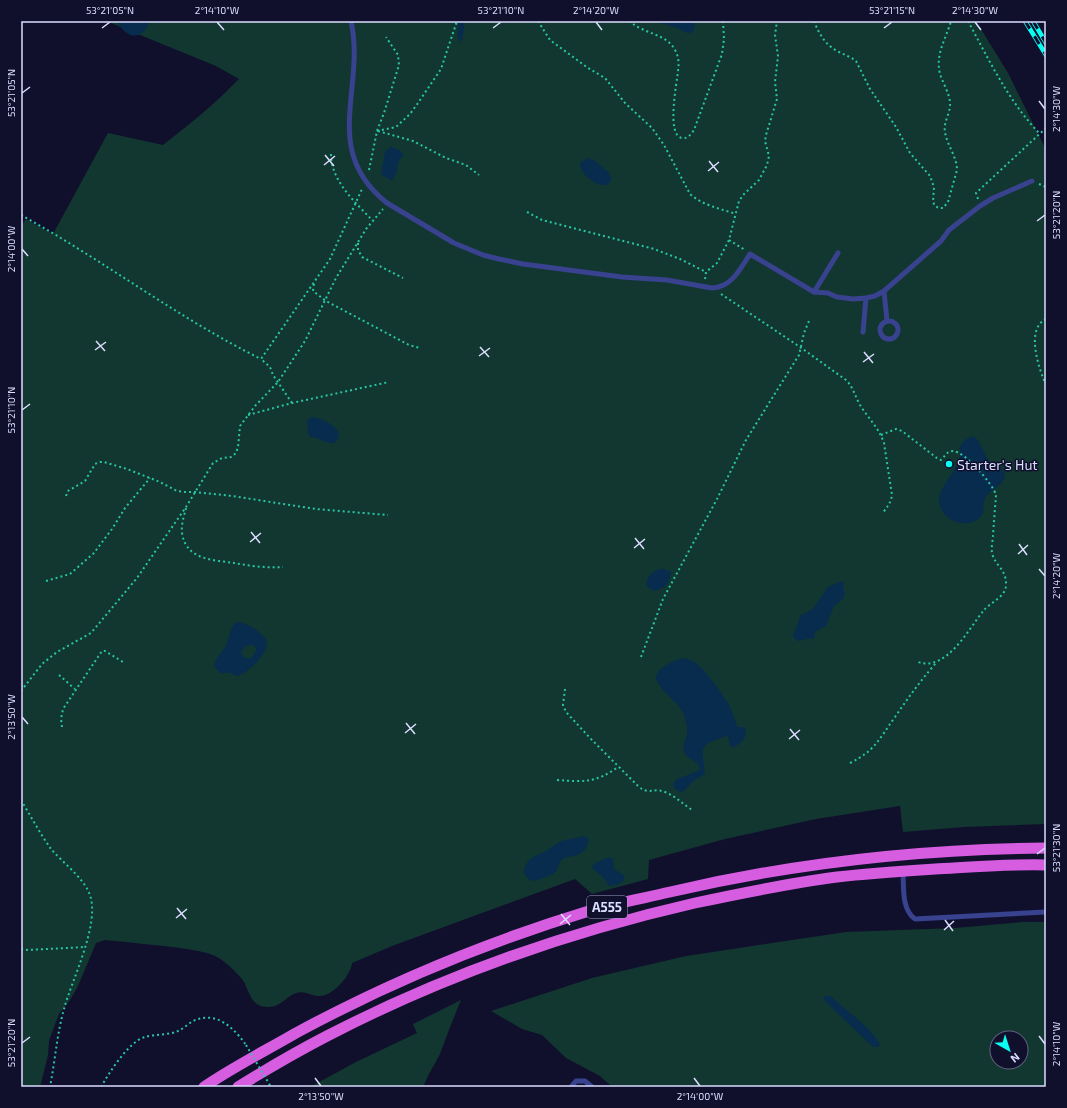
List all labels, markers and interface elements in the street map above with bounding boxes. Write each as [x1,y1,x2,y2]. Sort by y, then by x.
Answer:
text: 53°21'05"N [86,4,134,16]
text: 2°14'10"W [195,4,240,16]
text: 53°21'10"N [478,4,524,16]
text: 2°14'20"W [573,4,620,16]
text: 53°21'15"N [869,4,915,16]
text: 2°14'30"W [952,4,999,16]
text: 53°21'05"N [5,69,17,117]
text: 2°14'30"W [1050,85,1062,132]
text: 53°21'20"N [1050,191,1062,239]
text: 2°14'00"W [5,225,17,272]
text: 53°21'10"N [5,387,17,433]
place label: Starter's Hut [957,456,1038,473]
marker: Starter's Hut [944,459,954,469]
text: 2°14'20"W [1050,552,1062,599]
text: 2°13'50"W [5,694,17,740]
text: 53°21'30"N [1050,824,1062,872]
road number: A555 [587,896,627,918]
text: 53°21'20"N [5,1019,17,1067]
text: 2°14'10"W [1050,1021,1062,1066]
north arrow [989,1030,1029,1070]
text: N [1008,1051,1023,1066]
text: 2°13'50"W [298,1090,344,1102]
text: 2°14'00"W [677,1090,724,1102]

